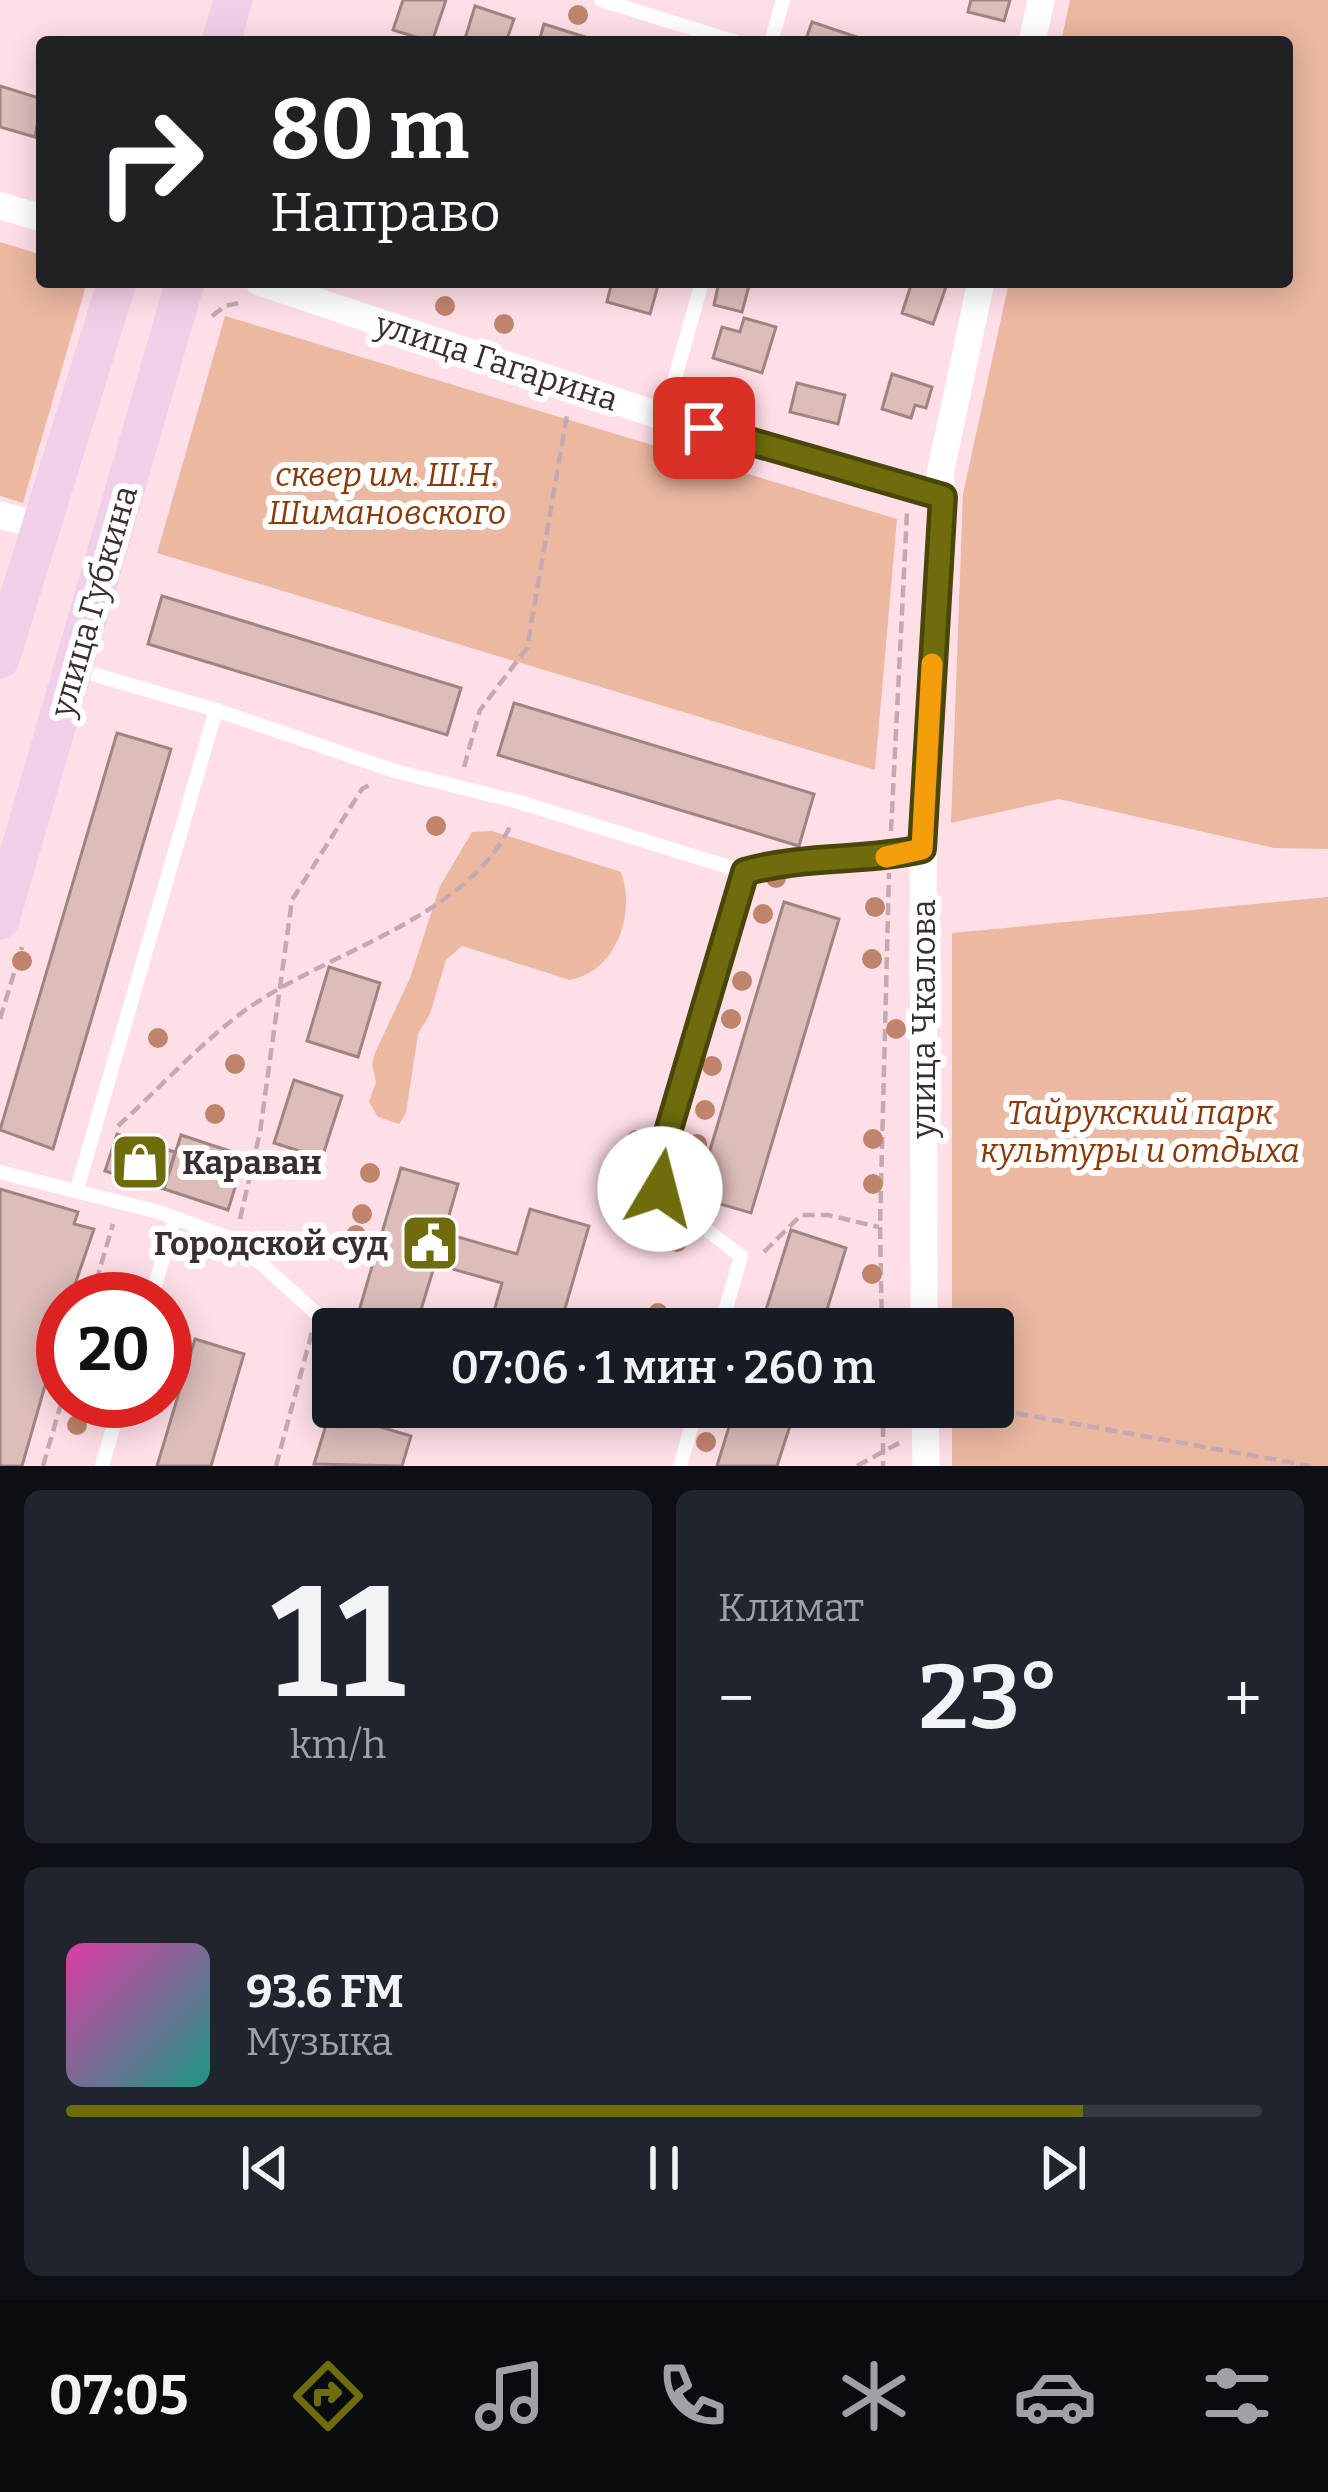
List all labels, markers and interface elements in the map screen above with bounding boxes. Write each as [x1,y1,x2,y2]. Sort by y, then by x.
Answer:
text: 80 m [270,79,469,180]
icon: right [72,84,228,240]
text: Направо [270,181,501,245]
street label: улица Гагарина [369,304,623,420]
pin [653,377,755,479]
icon: arrive [671,395,737,461]
park label: сквер им. Ш.Н. Шимановского [268,455,506,533]
street label: улица Губкина [42,481,146,722]
street label: улица Чкалова [904,899,944,1140]
park label: Тайрукский парк культуры и отдыха [980,1093,1300,1171]
position arrow [597,1126,723,1252]
shop icon: Караван [109,1131,171,1193]
place label: Караван [182,1143,322,1183]
public building icon: Городской суд [399,1212,461,1274]
place label: Городской суд [154,1224,388,1264]
speed limit sign: 20 [36,1272,192,1428]
text: 07:06 · 1 мин · 260 m [451,1341,875,1395]
text: 11 [271,1550,405,1737]
text: Климат [718,1585,864,1631]
text: 23° [919,1644,1060,1752]
text: − [718,1659,754,1738]
text: + [1224,1659,1262,1738]
text: km/h [290,1722,386,1768]
text: 93.6 FM [246,1965,404,2019]
text: Музыка [246,2019,393,2065]
icon: previous [232,2135,298,2201]
icon: pause [631,2135,697,2201]
icon: next [1030,2135,1096,2201]
icon: directions [286,2354,370,2438]
icon: music [468,2354,552,2438]
icon: phone [650,2354,734,2438]
icon: climate [832,2354,916,2438]
icon: car [1013,2354,1097,2438]
icon: filters [1195,2354,1279,2438]
text: 07:05 [49,2364,189,2428]

